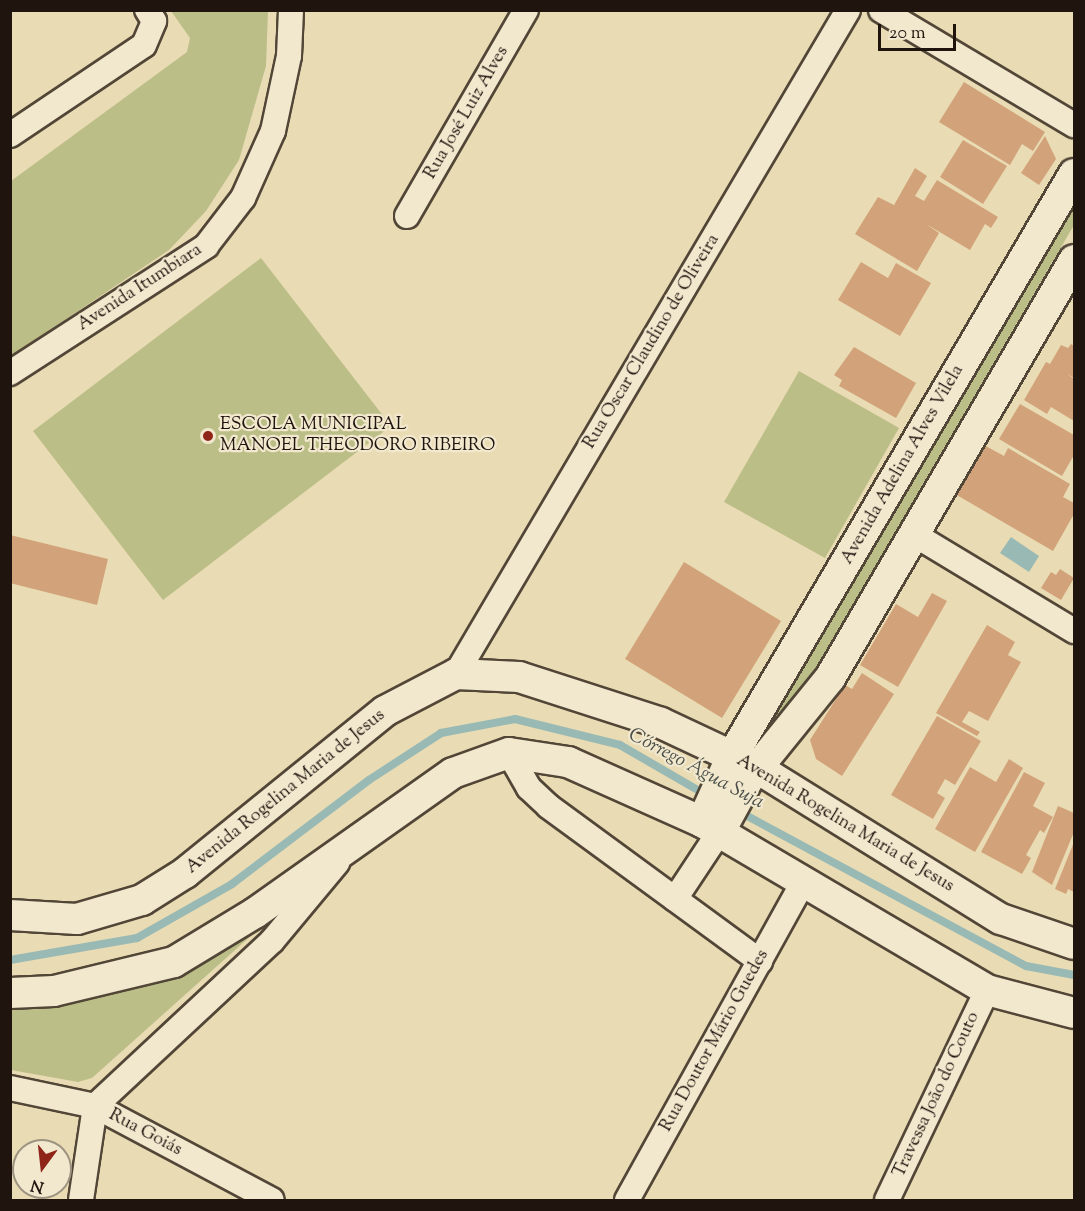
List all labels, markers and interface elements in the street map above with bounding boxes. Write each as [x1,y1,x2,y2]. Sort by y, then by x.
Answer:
scale bar [881,12,959,50]
text: 20 m [889,21,926,47]
street label: Rua José Luiz Alves [420,43,514,183]
street label: Rua Oscar Claudino de Oliveira [579,231,725,453]
street label: Avenida Itumbiara [74,240,206,336]
street label: Avenida Adelina Alves Vilela [837,362,969,568]
place label: ESCOLA MUNICIPAL MANOEL THEODORO RIBEIRO [220,415,495,458]
marker: ESCOLA MUNICIPAL MANOEL THEODORO RIBEIRO [201,429,215,443]
street label: Avenida Rogelina Maria de Jesus [182,705,390,879]
water label: Córrego Água Suja [624,723,768,815]
street label: Avenida Rogelina Maria de Jesus [732,750,958,898]
street label: Rua Doutor Mário Guedes [656,946,774,1136]
street label: Travessa João do Couto [889,1009,985,1181]
street label: Rua Goiás [105,1105,185,1161]
north arrow [12,1139,72,1199]
text: N [29,1172,47,1198]

